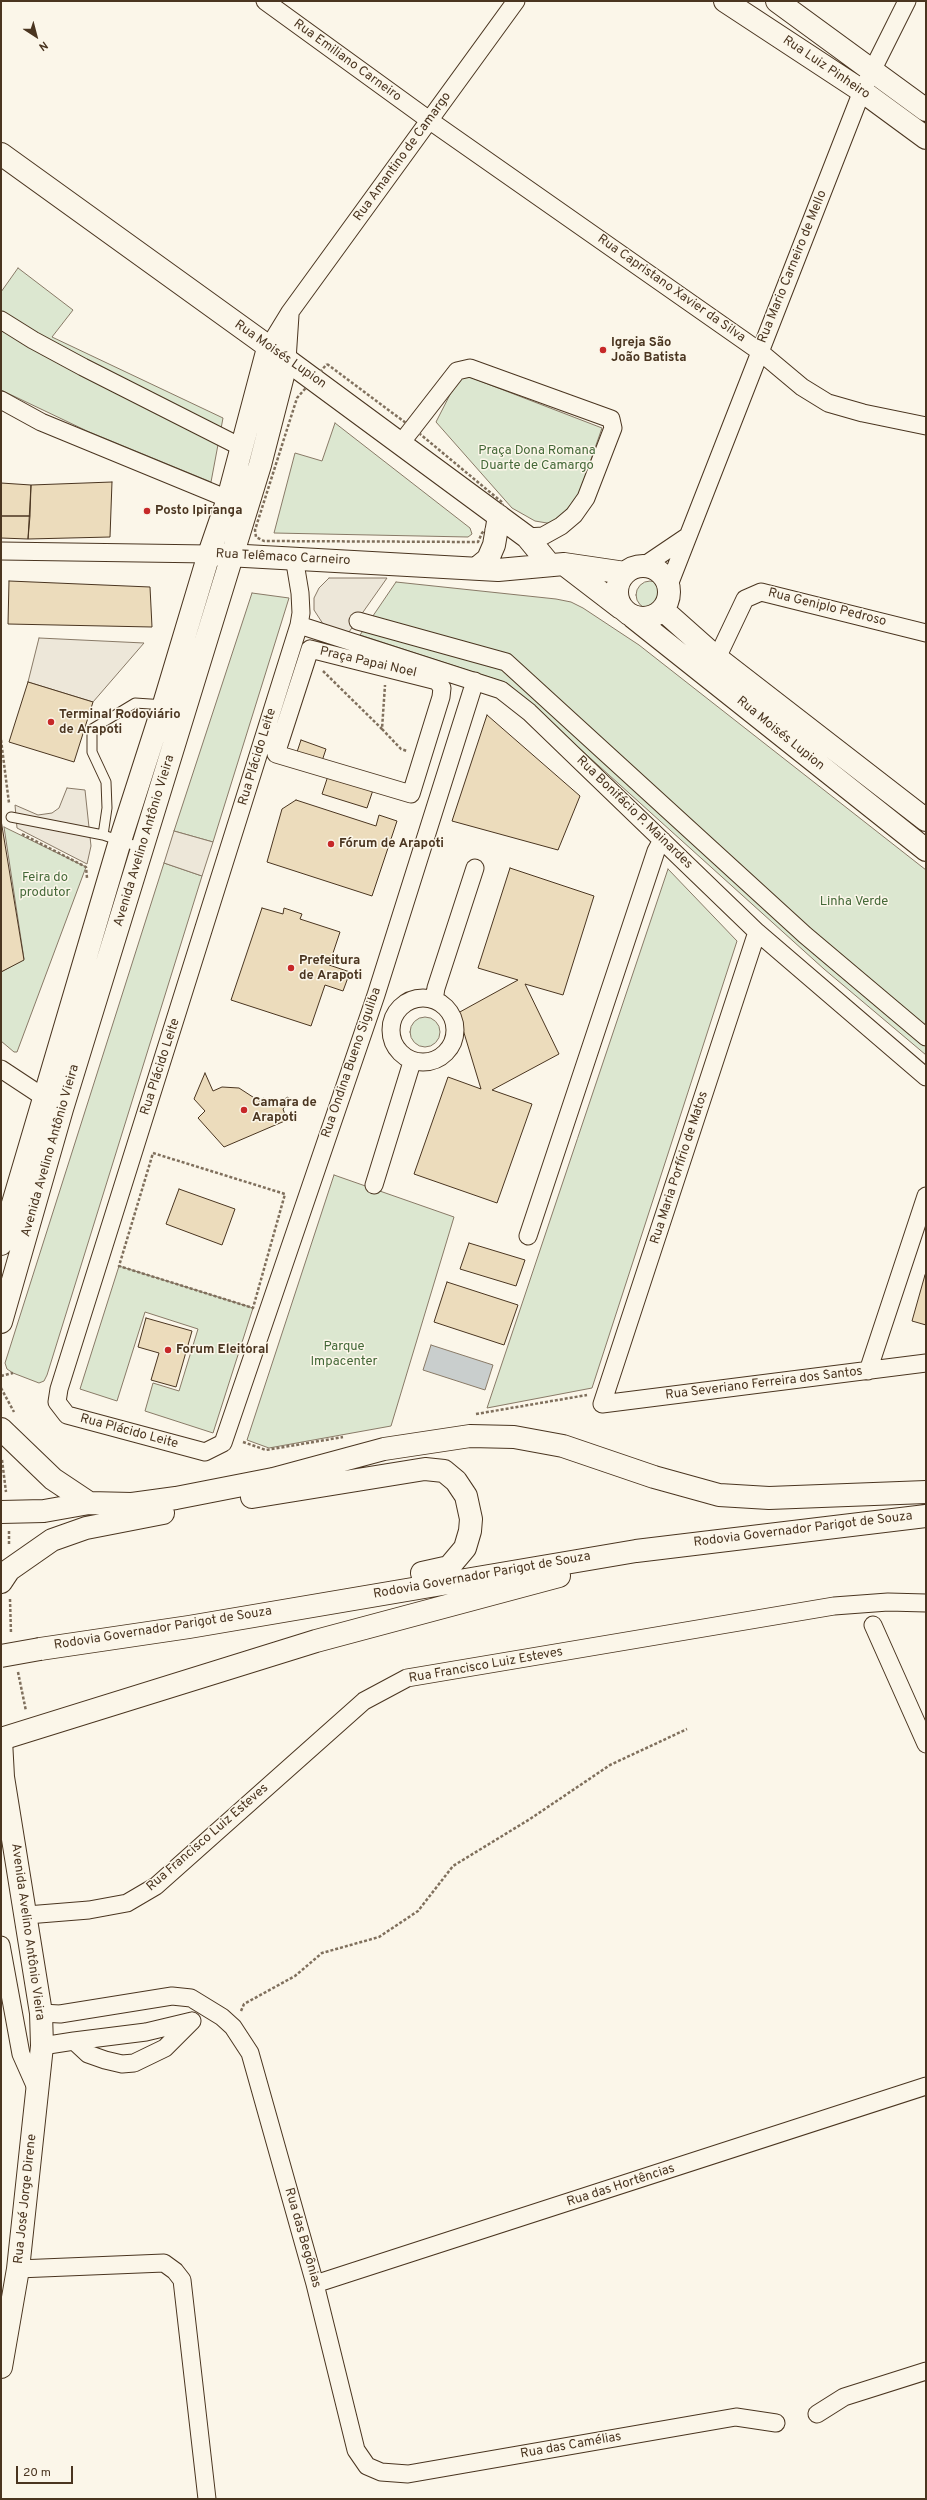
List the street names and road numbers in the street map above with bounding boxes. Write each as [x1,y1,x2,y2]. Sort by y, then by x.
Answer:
street label: Rua Emiliano Carneiro [290,17,404,105]
street label: Rua Luiz Pinheiro [779,33,873,103]
street label: Rua Amantino de Camargo [351,89,455,225]
street label: Rua Mario Carneiro de Mello [755,188,831,346]
street label: Rua Capristano Xavier da Silva [594,232,748,346]
street label: Rua Moisés Lupion [231,317,329,393]
street label: Rua Telêmaco Carneiro [215,547,351,569]
street label: Rua Geniplo Pedroso [766,586,888,630]
street label: Praça Papai Noel [318,644,418,682]
street label: Rua Moisés Lupion [733,694,827,774]
street label: Rua Plácido Leite [236,706,280,808]
street label: Avenida Avelino Antônio Vieira [111,753,179,929]
street label: Rua Bonifácio P. Mainardes [573,753,695,873]
street label: Rua Ondina Bueno Siguliba [319,986,385,1140]
street label: Rua Plácido Leite [138,1017,184,1117]
street label: Avenida Avelino Antônio Vieira [19,1063,83,1239]
street label: Rua Maria Porfírio de Matos [648,1090,712,1246]
street label: Rua Severiano Ferreira dos Santos [665,1364,863,1404]
street label: Rua Plácido Leite [78,1411,180,1453]
street label: Rodovia Governador Parigot de Souza [693,1509,913,1551]
street label: Rodovia Governador Parigot de Souza [372,1549,592,1603]
street label: Rodovia Governador Parigot de Souza [53,1604,273,1654]
street label: Rua Francisco Luiz Esteves [408,1645,564,1687]
street label: Rua Francisco Luiz Esteves [144,1781,272,1895]
street label: Avenida Avelino Antônio Vieira [7,1842,47,2022]
street label: Rua José Jorge Direne [11,2133,41,2265]
street label: Rua das Hortências [565,2161,677,2211]
street label: Rua das Begônias [280,2186,324,2290]
street label: Rua das Camélias [519,2429,623,2463]

